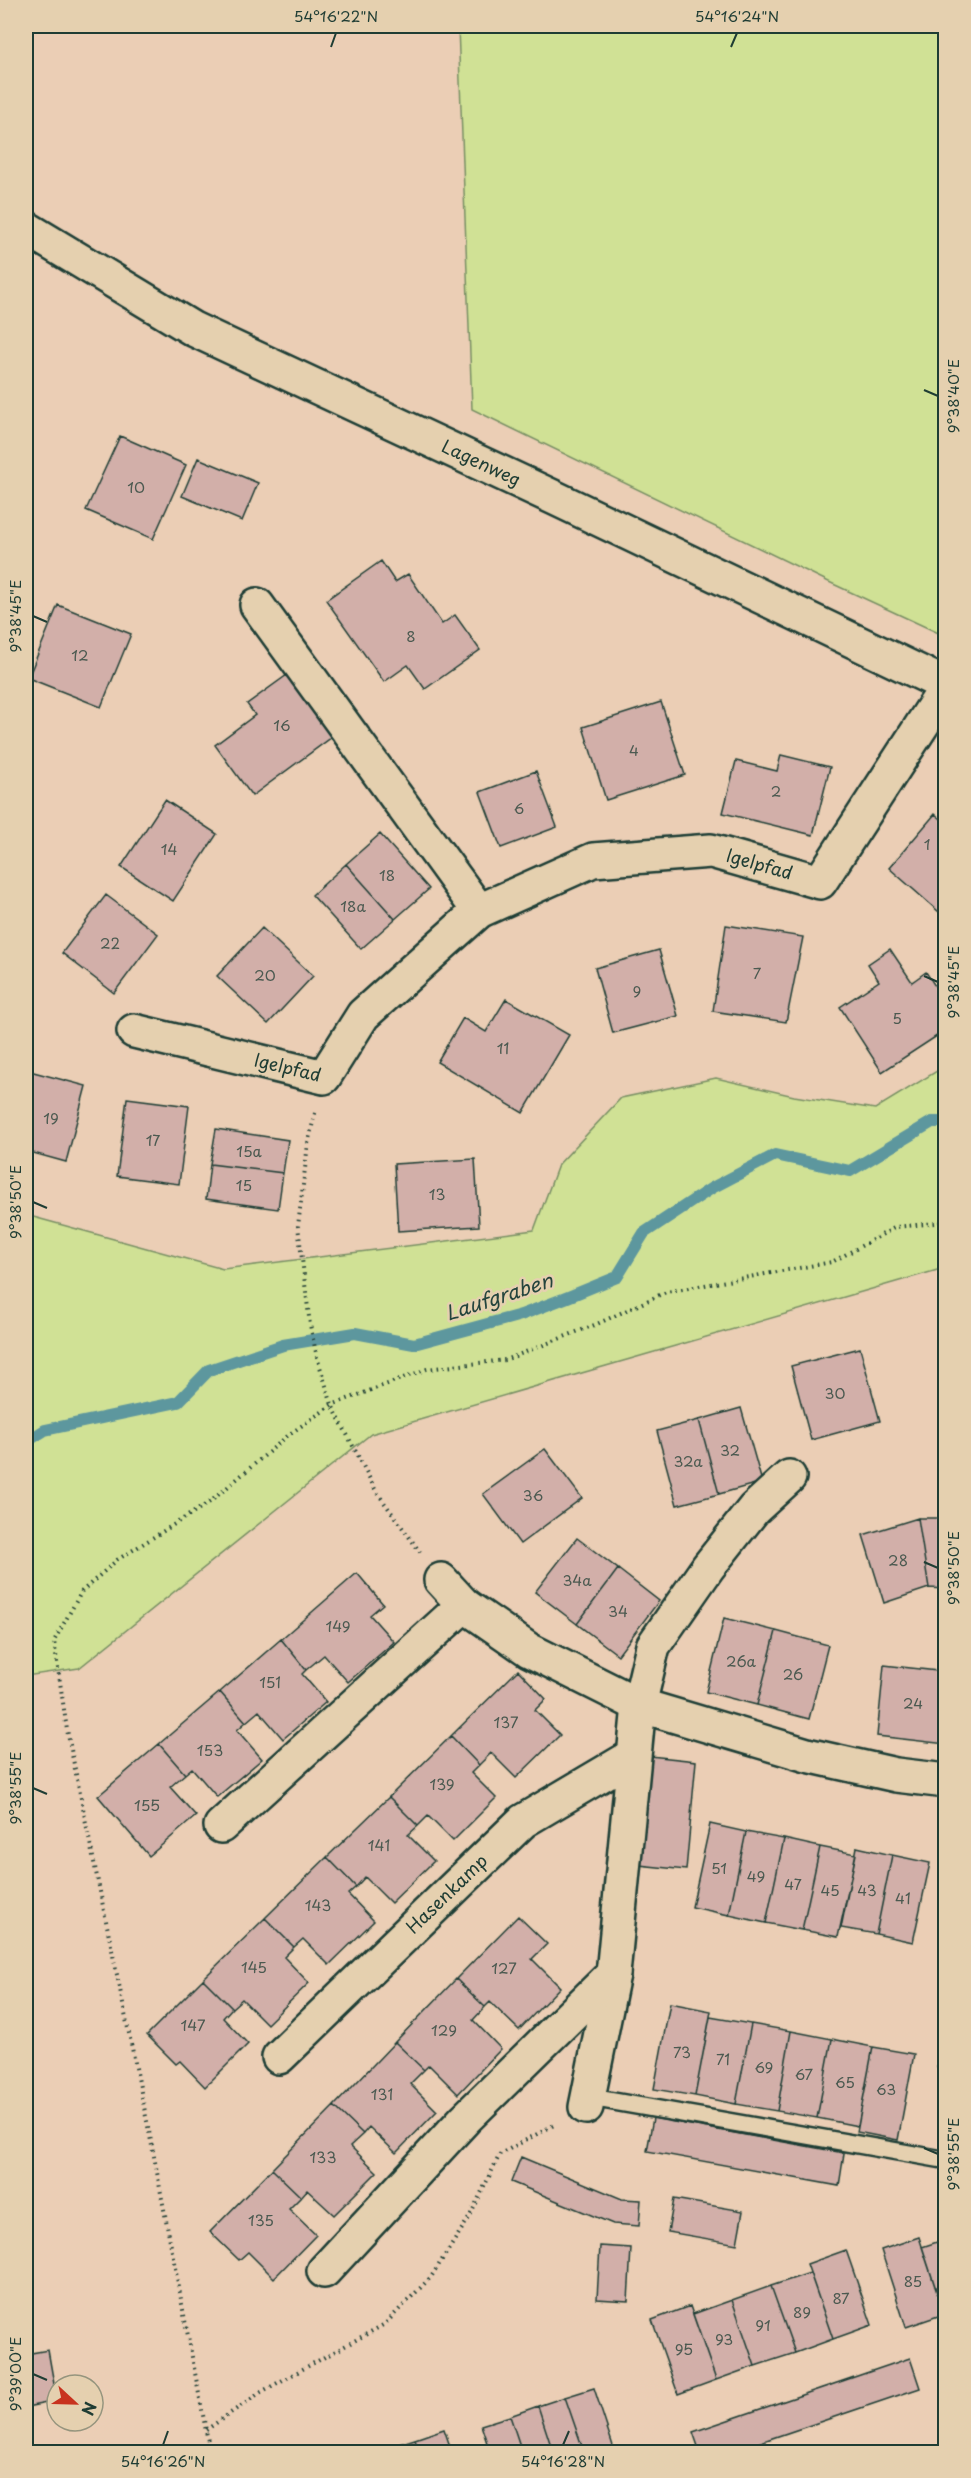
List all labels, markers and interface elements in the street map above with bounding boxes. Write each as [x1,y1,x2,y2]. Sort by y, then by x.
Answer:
text: 54°16'22"N [294,4,378,27]
text: 54°16'24"N [695,4,779,27]
text: 9°38'40"E [941,359,964,433]
street label: Lagenweg [438,432,526,492]
house number: 10 [127,475,145,498]
text: 9°38'45"E [3,580,26,652]
house number: 8 [406,624,416,647]
house number: 12 [71,643,89,666]
house number: 16 [273,713,291,736]
house number: 4 [629,738,639,761]
house number: 2 [771,779,781,802]
house number: 6 [514,796,524,819]
house number: 1 [924,832,930,855]
house number: 14 [161,837,177,860]
street label: Igelpfad [723,841,796,886]
house number: 18 [379,863,395,886]
house number: 18a [340,894,366,917]
house number: 22 [100,931,120,954]
text: 9°38'45"E [941,946,964,1018]
house number: 7 [753,961,762,984]
house number: 20 [254,963,276,986]
house number: 9 [633,979,641,1002]
house number: 5 [892,1006,902,1029]
house number: 11 [497,1036,509,1059]
street label: Igelpfad [252,1046,324,1088]
house number: 19 [43,1106,59,1129]
house number: 17 [146,1128,160,1151]
house number: 15a [236,1139,263,1162]
text: 9°38'50"E [3,1165,26,1239]
house number: 15 [236,1173,252,1196]
house number: 13 [429,1182,445,1205]
water label: Laufgraben [441,1264,558,1328]
house number: 30 [825,1381,845,1404]
house number: 32 [720,1438,740,1461]
house number: 32a [673,1449,703,1472]
house number: 36 [523,1483,543,1506]
text: 9°38'50"E [941,1531,964,1605]
house number: 28 [888,1548,908,1571]
house number: 34a [562,1568,592,1591]
house number: 34 [608,1599,628,1622]
house number: 149 [325,1614,351,1637]
house number: 26a [726,1649,757,1672]
house number: 26 [783,1662,803,1685]
house number: 151 [259,1670,281,1693]
house number: 24 [903,1691,923,1714]
house number: 137 [494,1710,519,1733]
house number: 153 [197,1738,223,1761]
text: 9°38'55"E [3,1751,26,1825]
house number: 139 [429,1772,455,1795]
house number: 155 [134,1793,160,1816]
house number: 141 [368,1833,390,1856]
street label: Hasenkamp [399,1847,493,1939]
house number: 51 [711,1856,727,1879]
house number: 49 [747,1864,765,1887]
house number: 47 [784,1872,802,1895]
house number: 45 [820,1878,840,1901]
house number: 43 [857,1878,877,1901]
house number: 41 [895,1886,911,1909]
house number: 143 [305,1893,331,1916]
house number: 145 [241,1955,267,1978]
house number: 127 [491,1956,517,1979]
house number: 147 [181,2013,206,2036]
house number: 129 [431,2018,457,2041]
house number: 73 [673,2040,691,2063]
house number: 71 [716,2047,730,2070]
house number: 69 [755,2055,773,2078]
house number: 67 [795,2062,814,2085]
house number: 65 [835,2070,855,2093]
house number: 63 [876,2077,896,2100]
house number: 131 [371,2082,393,2105]
text: 9°38'55"E [941,2117,964,2191]
house number: 133 [310,2145,336,2168]
house number: 135 [248,2208,274,2231]
house number: 85 [904,2269,922,2292]
house number: 87 [832,2286,850,2309]
house number: 89 [793,2300,811,2323]
house number: 91 [755,2313,771,2336]
house number: 93 [715,2327,733,2350]
text: 9°39'00"E [3,2337,26,2411]
house number: 95 [675,2337,693,2360]
north arrow [45,2373,105,2433]
text: N [76,2399,103,2419]
text: 54°16'26"N [121,2449,205,2472]
text: 54°16'28"N [521,2449,605,2472]

